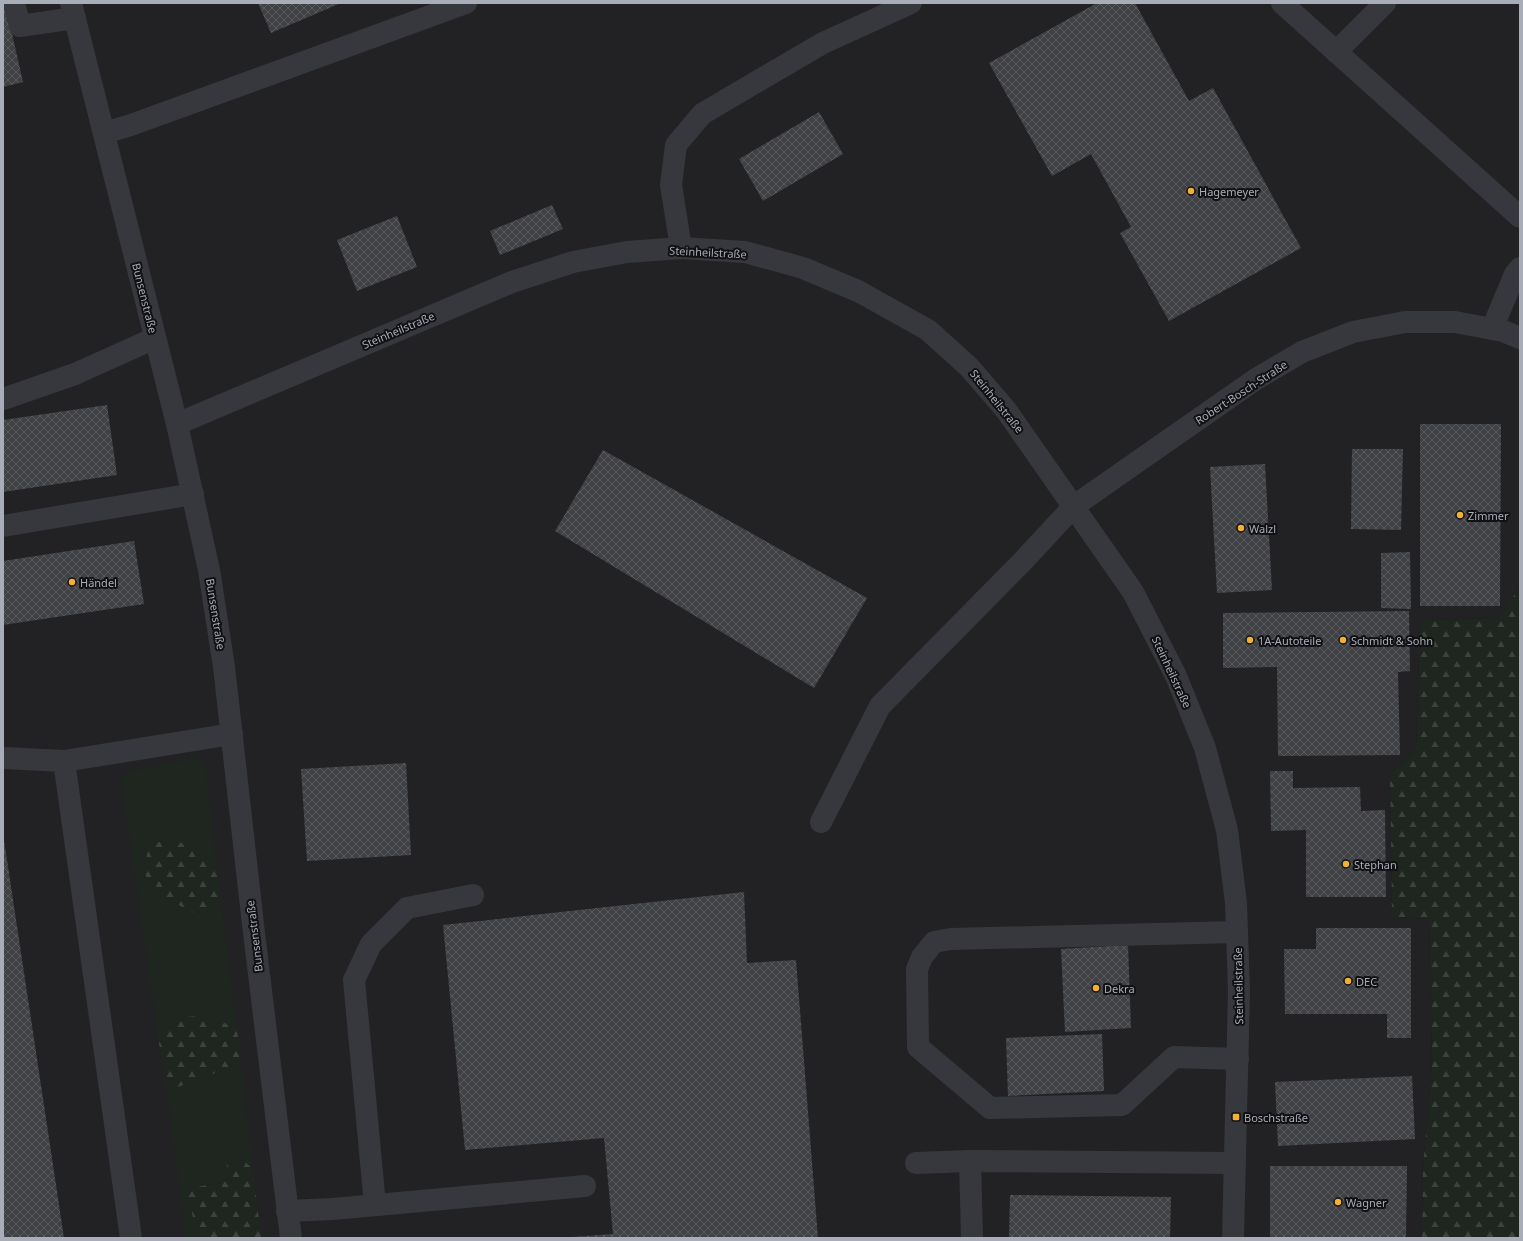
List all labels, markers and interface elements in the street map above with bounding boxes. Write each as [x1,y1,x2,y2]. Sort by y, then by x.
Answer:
place label: Hagemeyer [1199,184,1259,199]
marker: Hagemeyer [1186,186,1196,196]
street label: Steinheilstraße [669,242,747,262]
street label: Bunsenstraße [129,261,161,335]
street label: Steinheilstraße [359,308,437,352]
street label: Robert-Bosch-Straße [1192,357,1290,427]
street label: Steinheilstraße [967,366,1027,436]
place label: Zimmer [1468,508,1509,523]
marker: Zimmer [1455,510,1465,520]
place label: Walzl [1249,521,1276,536]
marker: Walzl [1236,523,1246,533]
place label: Händel [80,575,117,590]
marker: Händel [67,577,77,587]
street label: Bunsenstraße [203,577,229,651]
place label: 1A-Autoteile [1258,633,1321,648]
place label: Schmidt & Sohn [1351,633,1433,648]
street label: Steinheilstraße [1149,634,1195,710]
marker: 1A-Autoteile [1245,635,1255,645]
marker: Schmidt & Sohn [1338,635,1348,645]
place label: Stephan [1354,857,1397,872]
marker: Stephan [1341,859,1351,869]
street label: Bunsenstraße [242,899,266,973]
street label: Steinheilstraße [1230,947,1246,1025]
place label: DEC [1356,974,1377,989]
marker: DEC [1343,976,1353,986]
place label: Dekra [1104,981,1135,996]
marker: Dekra [1091,983,1101,993]
place label: Boschstraße [1244,1110,1308,1125]
marker: Boschstraße [1231,1112,1241,1122]
place label: Wagner [1346,1195,1387,1210]
marker: Wagner [1333,1197,1343,1207]

